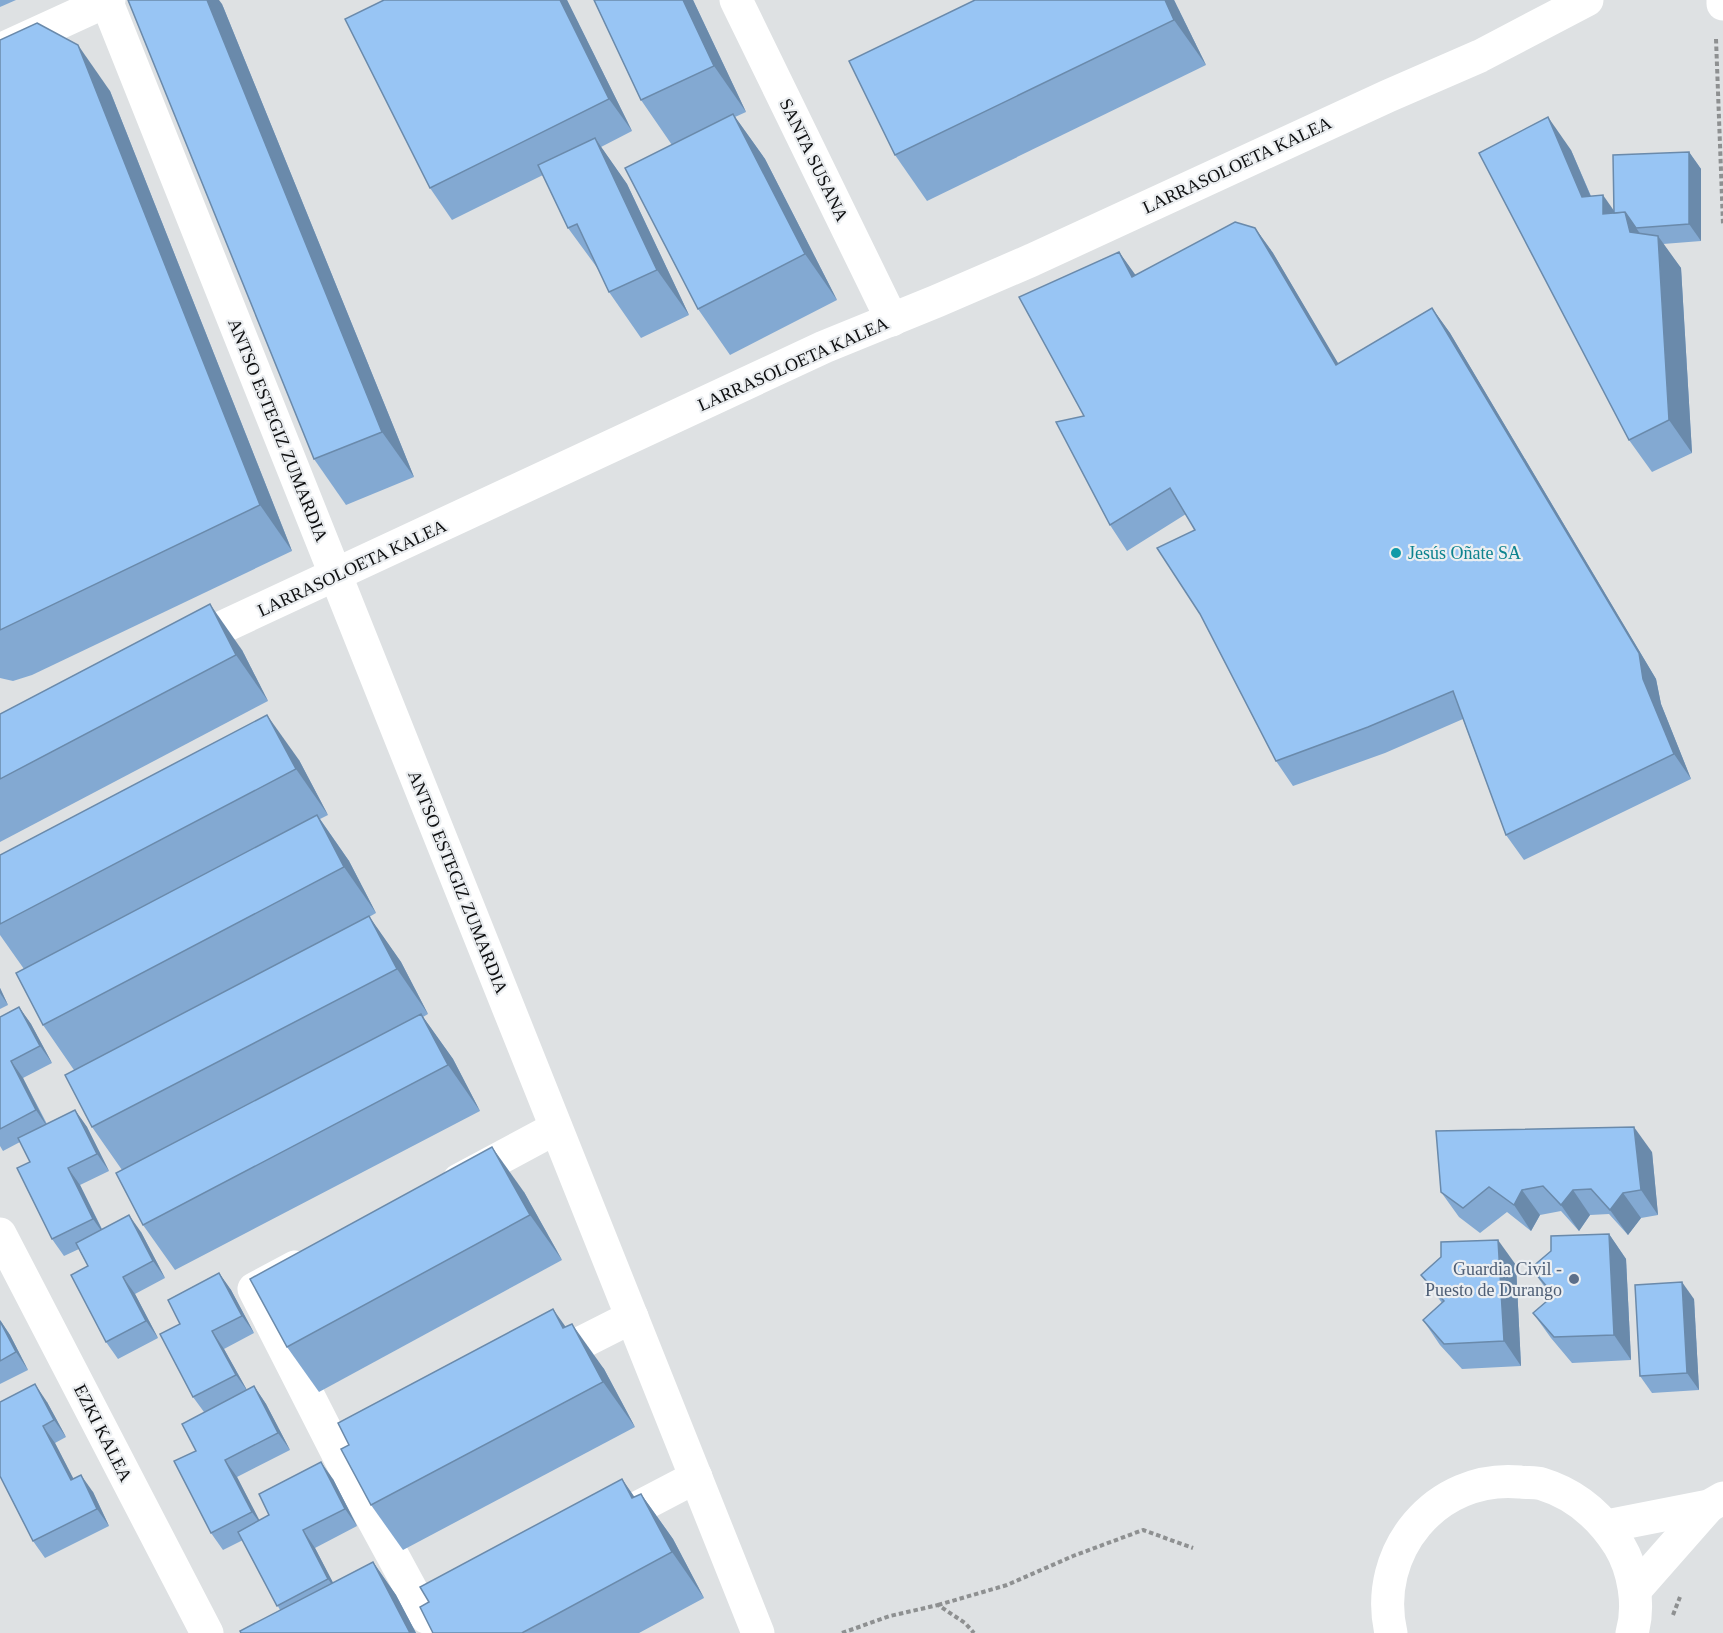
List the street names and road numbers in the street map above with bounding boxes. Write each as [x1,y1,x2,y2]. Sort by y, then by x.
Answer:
street label: SANTA SUSANA [776,95,852,225]
street label: LARRASOLOETA KALEA [1139,112,1335,218]
street label: LARRASOLOETA KALEA [695,313,891,415]
street label: ANTSO ESTEGIZ ZUMARDIA [224,315,332,545]
street label: LARRASOLOETA KALEA [254,515,450,621]
street label: ANTSO ESTEGIZ ZUMARDIA [404,767,512,997]
street label: EZKI KALEA [70,1381,136,1485]

